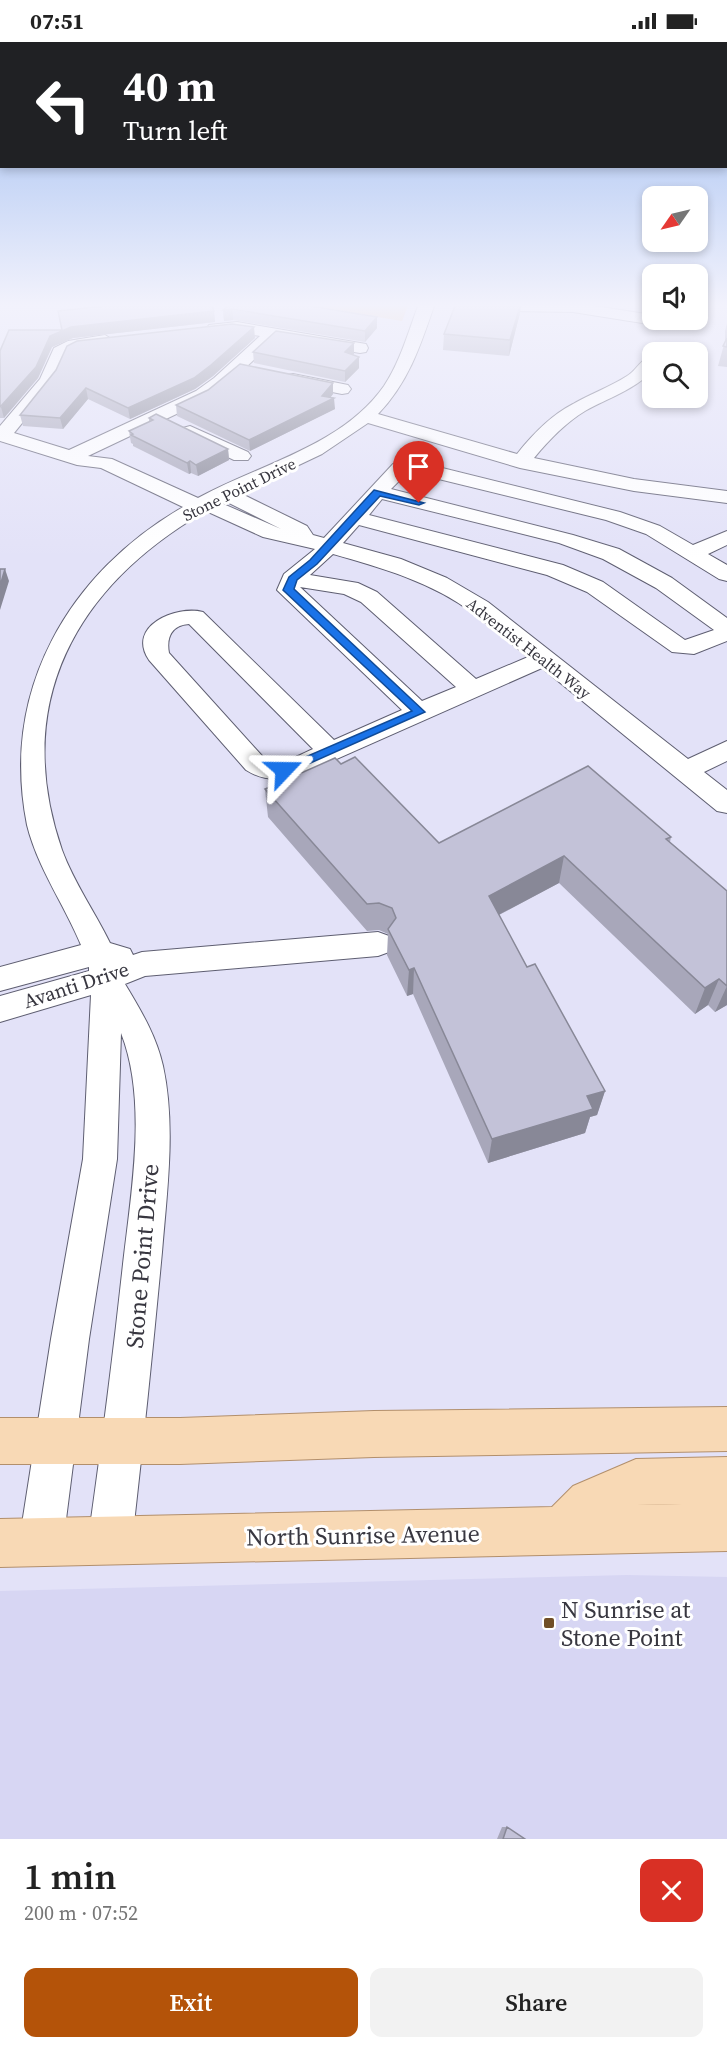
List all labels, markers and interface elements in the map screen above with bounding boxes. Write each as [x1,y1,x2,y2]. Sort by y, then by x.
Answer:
text: 07:51 [30,6,84,36]
text: 40 m [123,57,216,115]
icon: left [24,66,102,144]
text: Turn left [123,112,227,149]
north arrow [642,186,708,252]
map controls [642,186,708,408]
button: sound [642,264,708,330]
button: search [642,342,708,408]
pin [393,441,444,503]
icon: arrive [402,450,435,483]
street label: Stone Point Drive [179,452,299,526]
street label: Adventist Health Way [462,592,596,704]
position arrow [252,738,316,802]
street label: Avanti Drive [20,955,132,1015]
street label: Stone Point Drive [117,1162,167,1350]
street label: North Sunrise Avenue [246,1516,480,1554]
place label: N Sunrise at Stone Point [561,1593,691,1654]
marker: N Sunrise at Stone Point [542,1616,556,1630]
text: 1 min [24,1852,116,1901]
button: close [640,1859,703,1922]
text: 200 m · 07:52 [24,1899,138,1927]
button: Exit [24,1968,358,2037]
button: Share [370,1968,703,2037]

